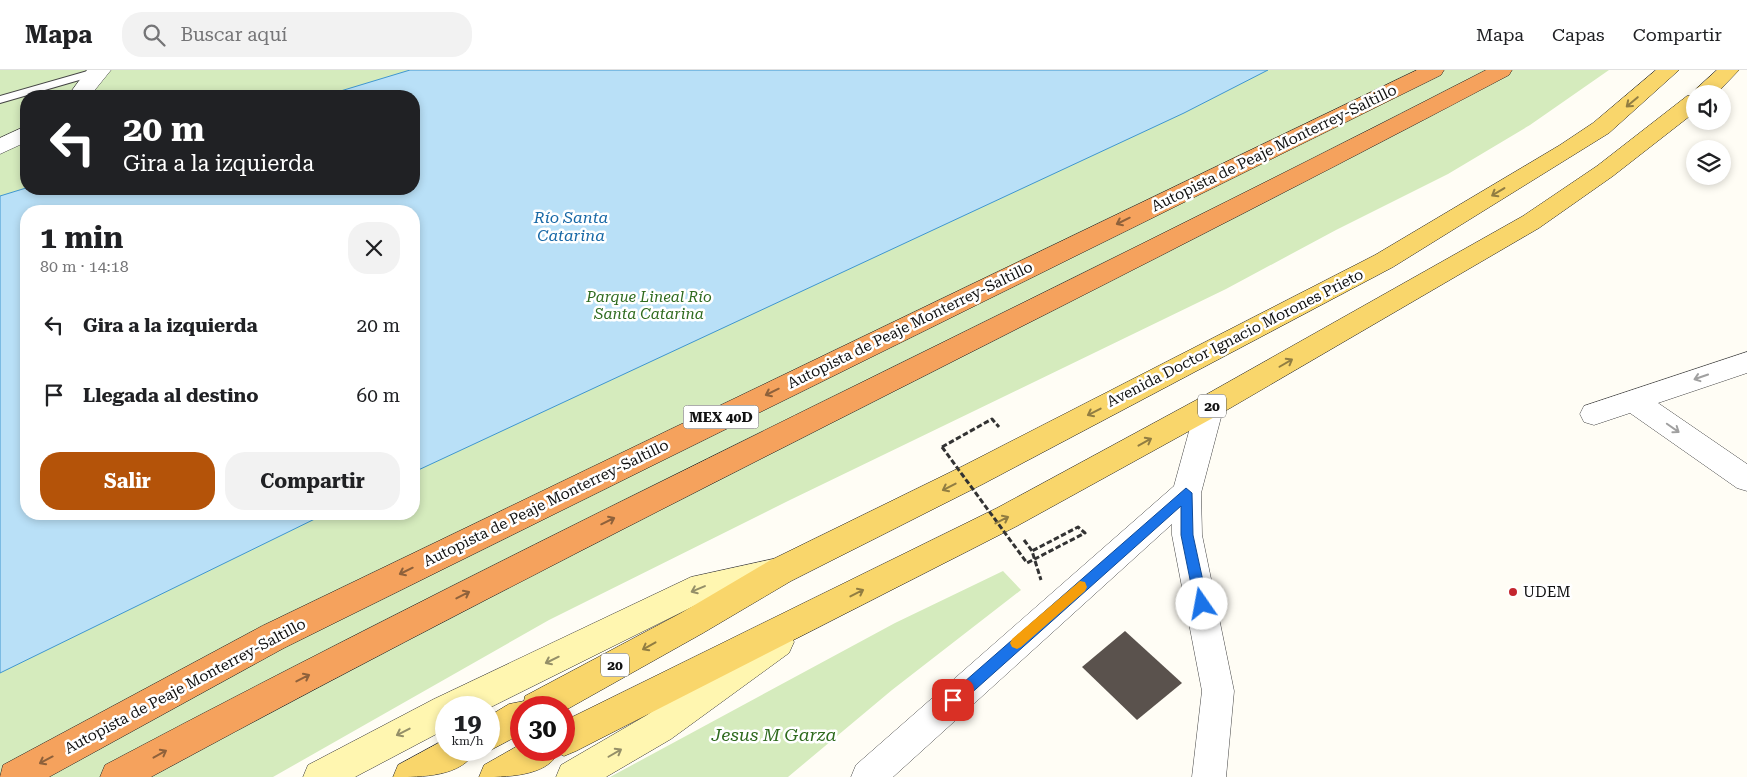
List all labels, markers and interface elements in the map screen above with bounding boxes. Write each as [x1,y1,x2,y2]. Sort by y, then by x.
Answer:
search box [122,12,472,57]
text: Mapa [25,21,92,49]
icon: search [140,21,168,49]
text: Buscar aquí [180,23,287,46]
text: Mapa [1476,24,1524,45]
text: Capas [1552,24,1605,45]
text: Compartir [1633,24,1722,45]
street label: Autopista de Peaje Monterrey-Saltillo [1148,81,1400,215]
map controls [1686,85,1731,185]
button: sound [1686,85,1731,130]
one-way arrow [1626,96,1639,107]
text: 20 m [123,109,205,150]
icon: left [40,110,105,175]
button: layers [1686,140,1731,185]
text: Gira a la izquierda [123,151,314,176]
one-way arrow [1491,188,1505,198]
water label: Río Santa Catarina [533,208,608,245]
one-way arrow [1116,217,1131,227]
text: 1 min [40,220,123,255]
button: close [348,222,400,274]
text: 80 m · 14:18 [40,257,129,276]
street label: Autopista de Peaje Monterrey-Saltillo [784,258,1036,392]
street label: Avenida Doctor Ignacio Morones Prieto [1104,265,1366,411]
park label: Parque Lineal Río Santa Catarina [585,288,712,323]
icon: left [40,311,68,339]
text: Gira a la izquierda [83,314,258,337]
text: 20 m [357,314,400,337]
one-way arrow [1279,357,1293,367]
one-way arrow [1693,372,1709,382]
icon: arrive [40,381,68,409]
text: Llegada al destino [83,384,259,407]
text: 60 m [357,384,400,407]
one-way arrow [765,388,780,397]
road number: 20 [1198,394,1226,418]
road number: MEX 40D [684,406,758,428]
one-way arrow [1086,407,1101,417]
one-way arrow [1666,423,1680,433]
street label: Autopista de Peaje Monterrey-Saltillo [420,436,672,570]
one-way arrow [1137,437,1152,447]
button: Salir [40,452,215,510]
button: Compartir [225,452,400,510]
one-way arrow [942,482,957,492]
one-way arrow [994,515,1009,524]
one-way arrow [600,516,615,526]
one-way arrow [399,566,414,576]
position arrow [1175,577,1227,629]
place label: UDEM [1523,583,1571,601]
one-way arrow [691,585,706,595]
marker: UDEM [1507,586,1519,598]
one-way arrow [849,588,864,597]
one-way arrow [456,590,471,600]
street label: Autopista de Peaje Monterrey-Saltillo [61,615,309,757]
one-way arrow [643,642,657,652]
road number: 20 [601,654,629,676]
one-way arrow [545,655,560,665]
one-way arrow [296,673,311,683]
pin [932,679,974,721]
icon: arrive [939,686,967,714]
speed limit sign: 30 [510,696,575,761]
text: 19 [453,708,482,737]
park label: Jesus M Garza [711,724,837,745]
one-way arrow [395,727,410,737]
text: km/h [451,734,484,748]
one-way arrow [607,747,622,757]
one-way arrow [152,748,166,758]
one-way arrow [38,755,53,765]

